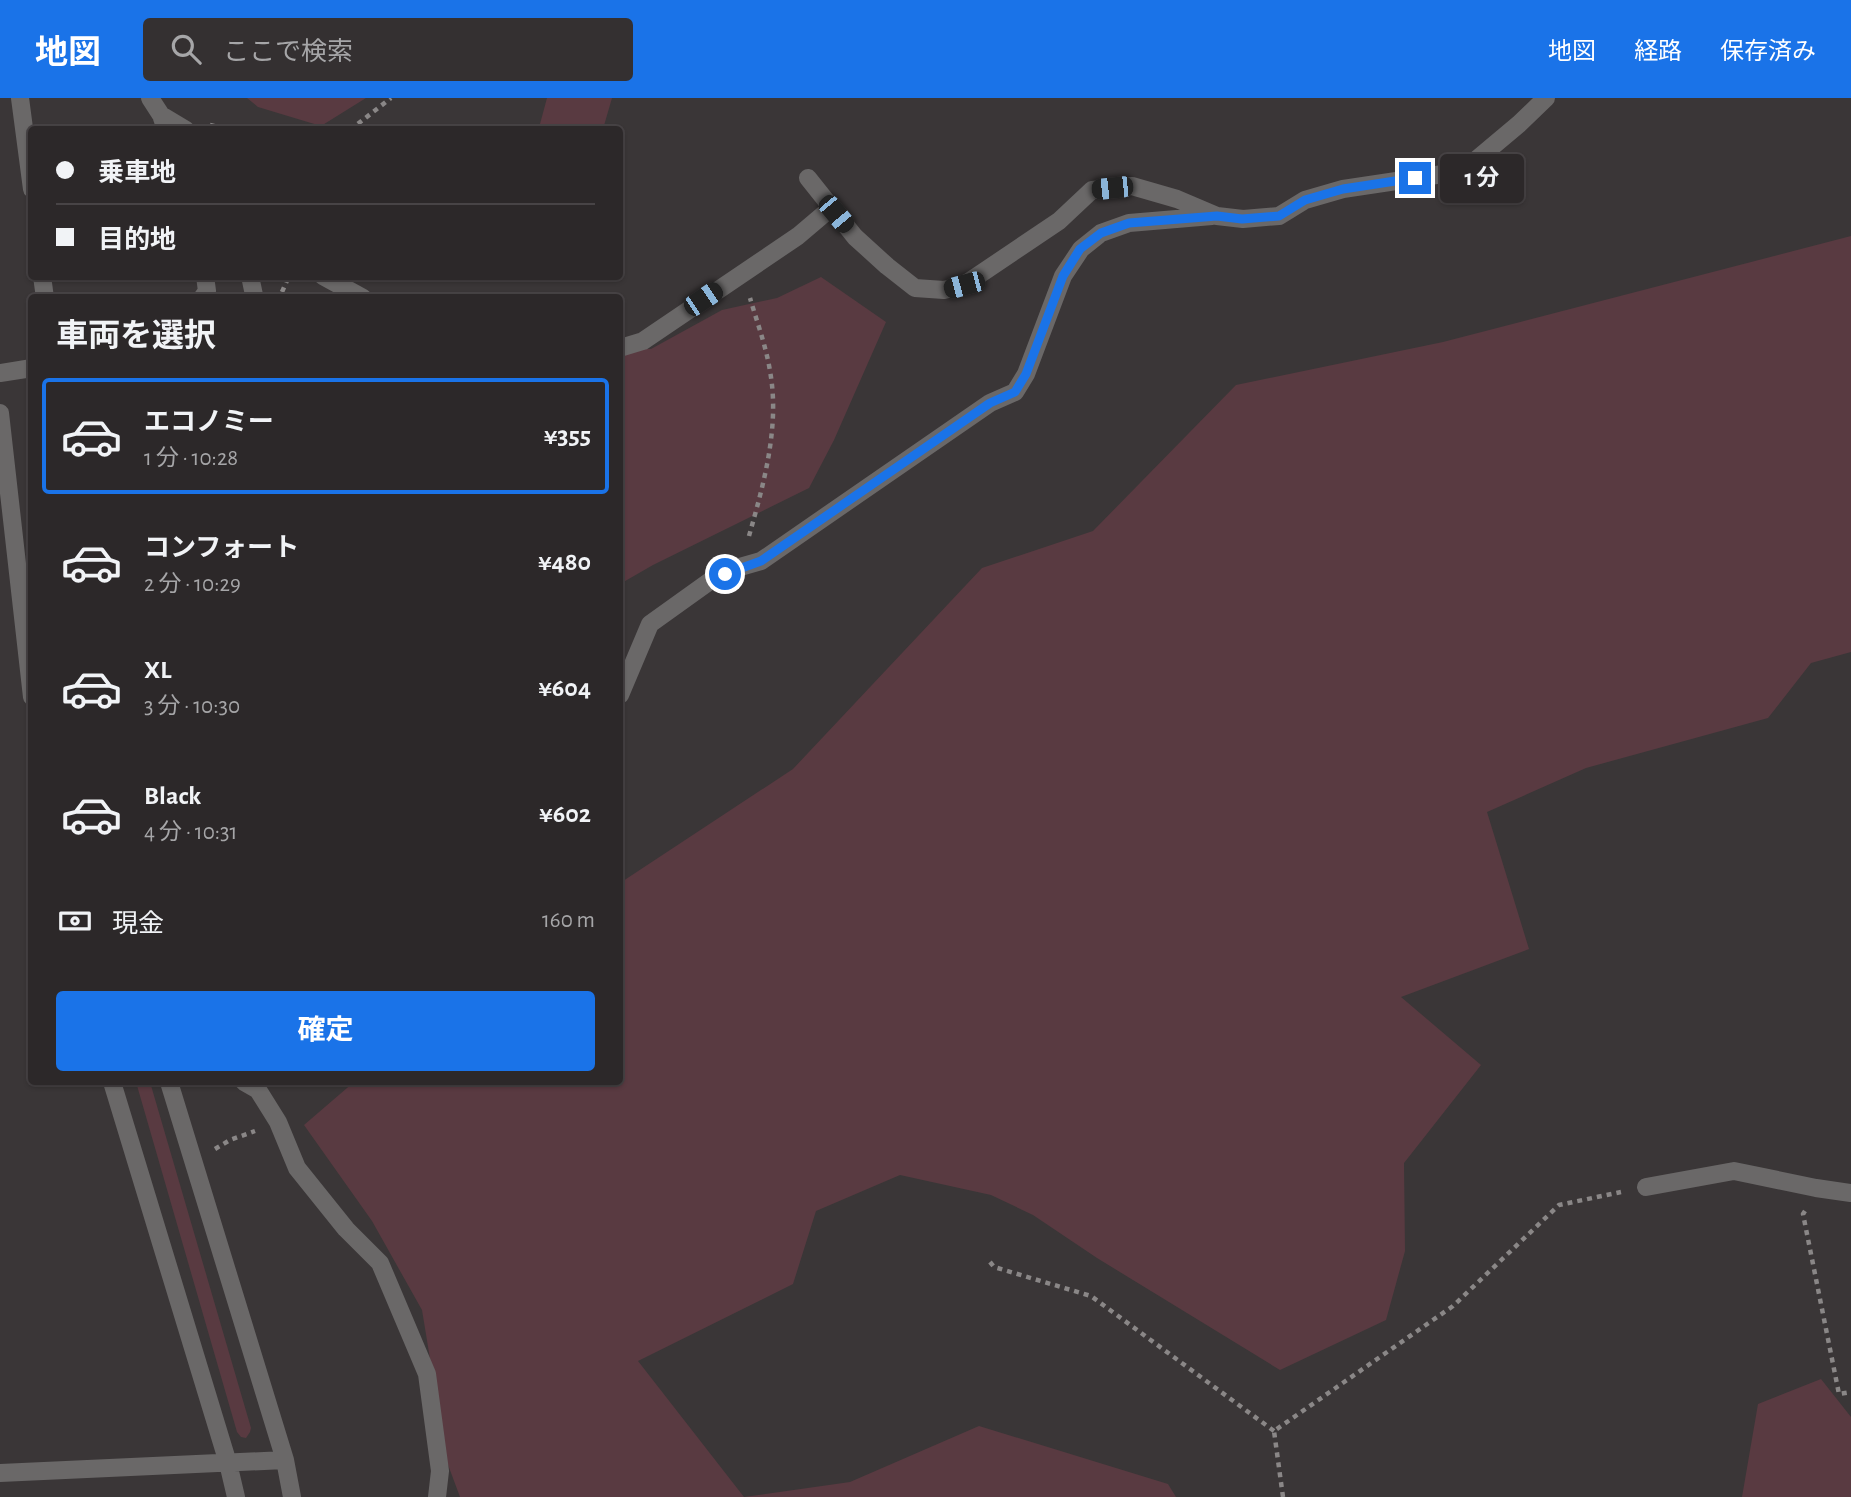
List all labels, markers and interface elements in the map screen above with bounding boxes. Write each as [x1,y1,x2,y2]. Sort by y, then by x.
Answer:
search box [143,18,633,81]
icon: search [167,30,205,68]
text: 地図 [35,37,101,70]
text: ここで検索 [223,39,353,65]
text: 地図 [1548,40,1596,64]
text: 経路 [1634,40,1682,64]
text: 保存済み [1720,40,1816,64]
callout: 1 分 [1440,154,1524,202]
text: 乗車地 [98,160,176,186]
route end [1399,162,1431,194]
text: 1 分 [1465,167,1499,190]
car [1091,175,1134,201]
car [815,191,858,237]
text: 目的地 [98,227,176,253]
car [941,269,988,301]
car [680,279,727,319]
text: 車両を選択 [56,320,216,352]
icon: car [60,405,123,468]
text: エコノミー [144,409,274,435]
text: ¥355 [544,423,591,449]
text: 1 分 · 10:28 [144,447,238,470]
icon: car [60,531,123,594]
text: コンフォート [144,535,299,561]
text: ¥480 [538,549,591,575]
route start [709,558,741,590]
text: 2 分 · 10:29 [144,573,241,596]
icon: car [60,657,123,720]
text: XL [144,657,171,683]
text: ¥604 [538,675,591,701]
text: 3 分 · 10:30 [144,695,240,718]
icon: car [60,783,123,846]
text: Black [144,783,201,809]
text: ¥602 [539,801,591,827]
text: 4 分 · 10:31 [144,821,237,844]
icon: cash [56,902,94,940]
text: 160 m [542,909,595,932]
text: 現金 [112,911,164,937]
button: 確定 [56,991,595,1071]

